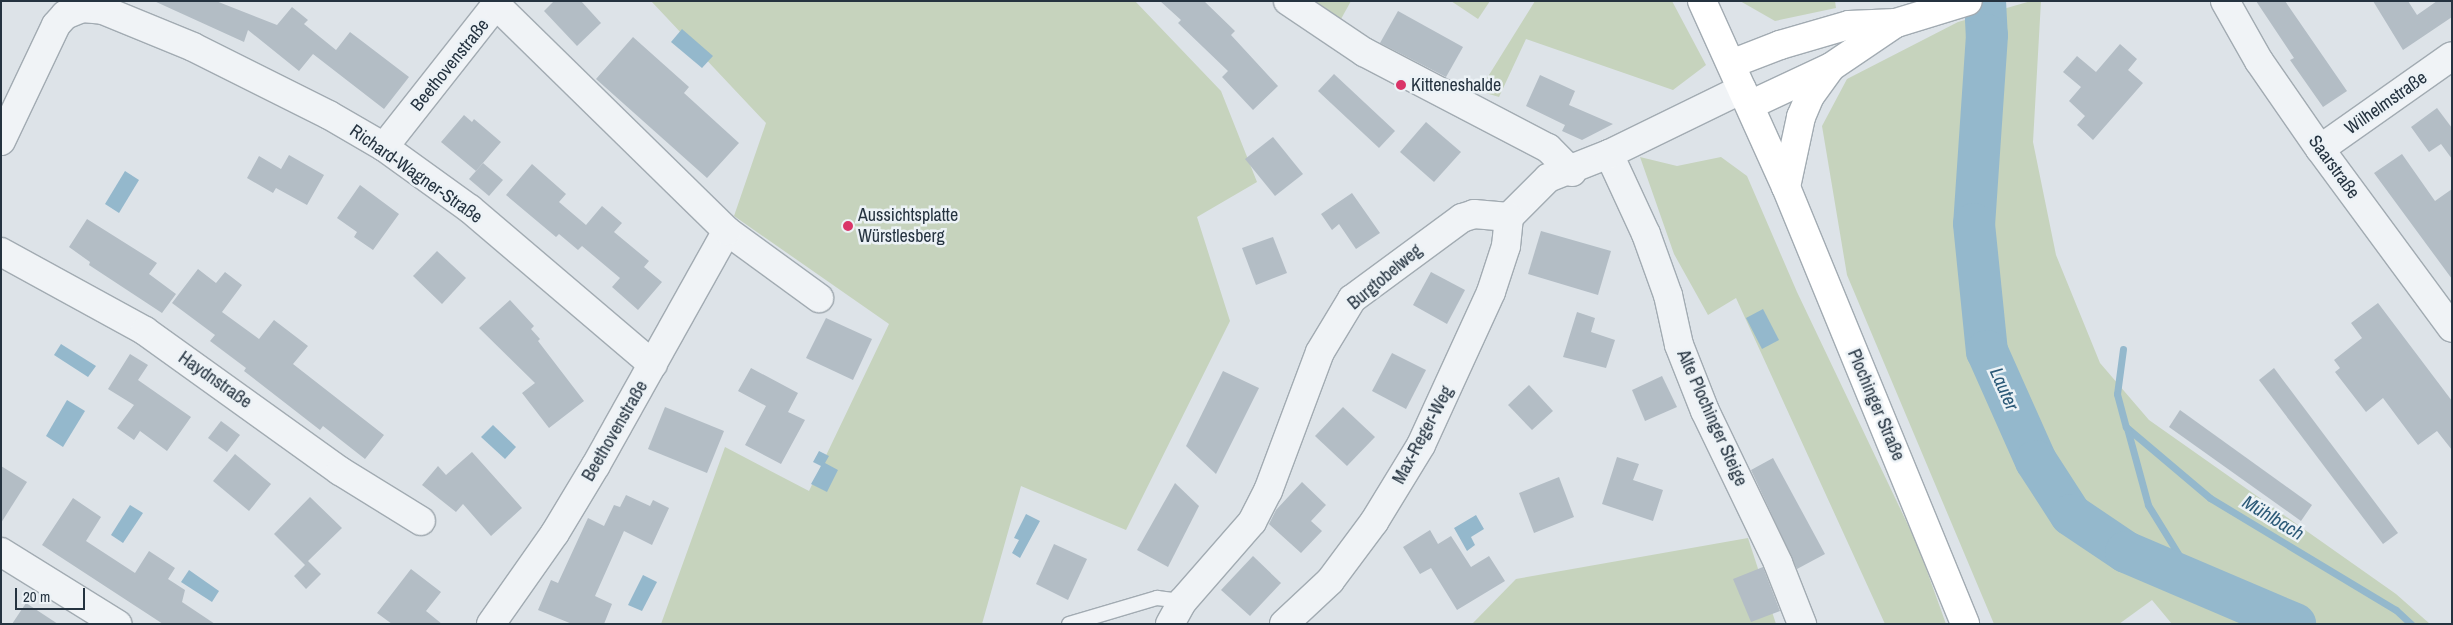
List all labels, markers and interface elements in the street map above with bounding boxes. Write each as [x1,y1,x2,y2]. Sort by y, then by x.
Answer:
street label: Beethovenstraße [406,15,494,115]
street label: Wilhelmstraße [2341,67,2431,139]
place label: Kitteneshalde [1411,74,1501,96]
marker: Kitteneshalde [1395,79,1407,91]
street label: Richard-Wagner-Straße [346,120,486,228]
street label: Saarstraße [2304,131,2364,203]
place label: Aussichtsplatte Würstlesberg [858,205,958,248]
marker: Aussichtsplatte Würstlesberg [842,220,854,232]
street label: Burgtobelweg [1343,240,1427,314]
street label: Plochinger Straße [1843,346,1909,464]
street label: Haydnstraße [174,347,256,413]
street label: Alte Plochinger Steige [1672,347,1752,489]
water label: Lauter [1985,364,2023,414]
street label: Beethovenstraße [578,377,652,485]
street label: Max-Reger-Weg [1388,382,1458,488]
water label: Mühlbach [2238,491,2308,545]
scale bar [18,578,88,610]
text: 20 m [23,586,50,607]

